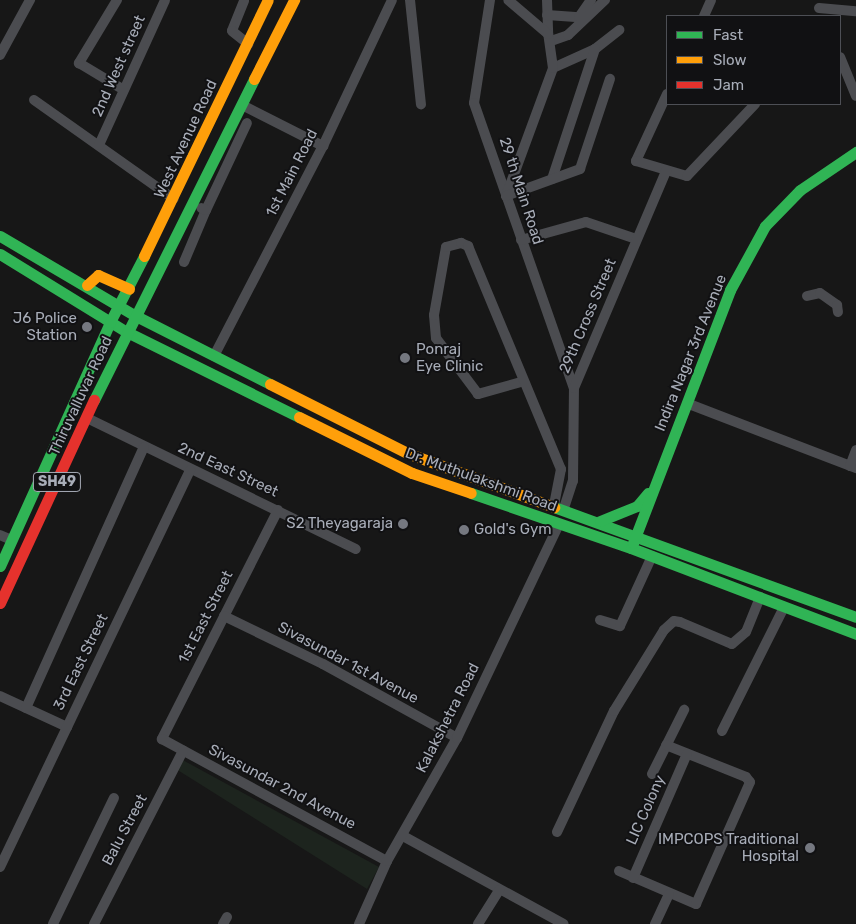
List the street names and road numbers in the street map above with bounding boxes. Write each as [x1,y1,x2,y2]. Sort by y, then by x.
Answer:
street label: 2nd West street [89,12,149,120]
street label: West Avenue Road [151,77,221,201]
street label: 1st Main Road [262,126,322,220]
street label: 29 th Main Road [495,135,547,247]
street label: 29th Cross Street [556,256,620,376]
street label: Indira Nagar 3rd Avenue [651,272,731,434]
street label: Thiruvalluvar Road [45,333,117,459]
street label: 2nd East Street [175,439,281,501]
street label: Dr. Muthulakshmi Road [403,444,559,516]
road number: SH49 [32,471,82,494]
street label: 1st East Street [175,568,237,666]
street label: 3rd East Street [50,611,112,713]
street label: Sivasundar 1st Avenue [274,618,422,708]
street label: Kalakshetra Road [413,660,483,776]
street label: Sivasundar 2nd Avenue [205,740,359,834]
street label: LIC Colony [623,772,669,848]
street label: Balu Street [99,791,151,869]

